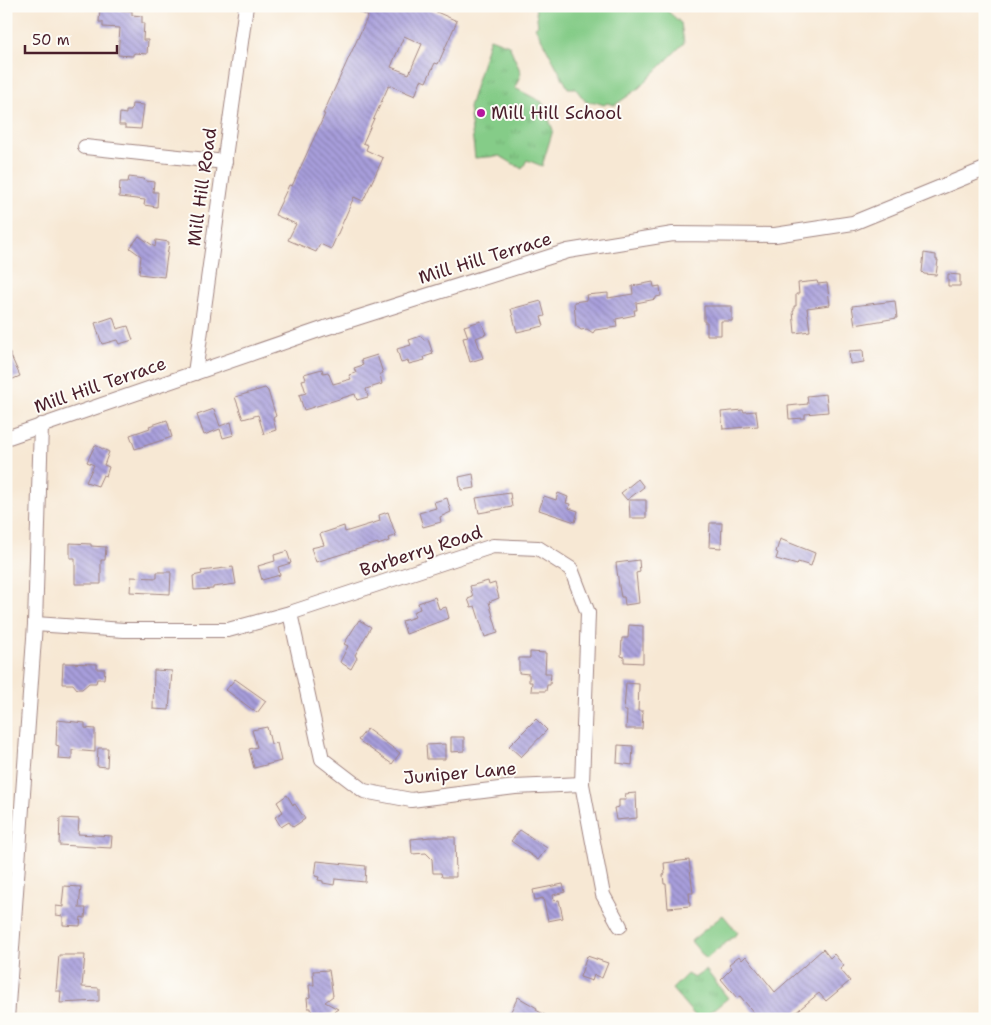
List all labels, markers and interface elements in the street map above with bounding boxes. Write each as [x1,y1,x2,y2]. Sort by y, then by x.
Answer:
scale bar [25,22,118,54]
text: 50 m [32,30,70,50]
place label: Mill Hill School [491,101,622,125]
marker: Mill Hill School [475,107,487,119]
street label: Mill Hill Road [182,126,222,248]
street label: Mill Hill Terrace [415,226,555,290]
street label: Mill Hill Terrace [31,351,169,419]
street label: Barberry Road [357,520,485,582]
street label: Juniper Lane [402,756,518,790]

